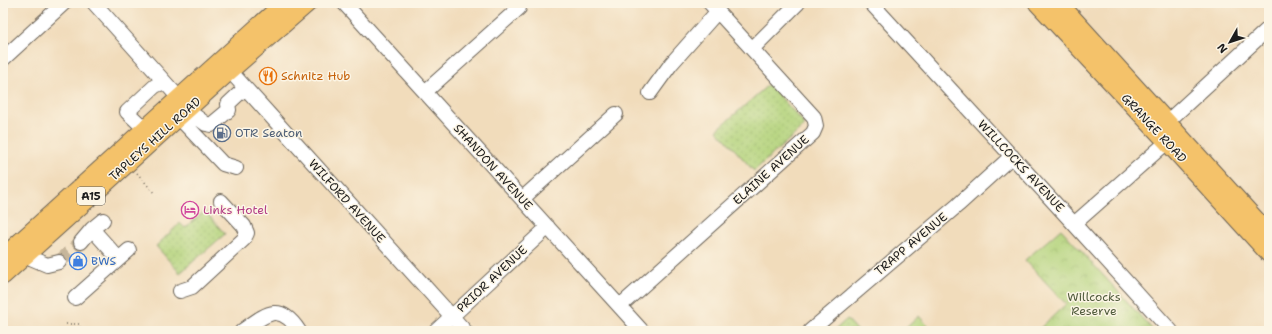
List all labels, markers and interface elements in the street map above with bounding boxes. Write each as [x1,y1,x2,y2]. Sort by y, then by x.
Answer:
north arrow [1210,22,1250,62]
text: N [1214,40,1231,56]
restaurant icon: Schnitz Hub [258,66,278,86]
place label: Schnitz Hub [281,68,350,84]
street label: GRANGE ROAD [1118,90,1190,166]
street label: TAPLEYS HILL ROAD [106,93,204,185]
street label: WILLCOCKS AVENUE [974,117,1068,215]
street label: SHANDON AVENUE [450,120,536,214]
fuel station icon: OTR Seaton [212,123,232,143]
place label: OTR Seaton [235,125,302,141]
street label: ELAINE AVENUE [729,131,813,209]
street label: WILFORD AVENUE [305,156,389,246]
road number: A15 [77,187,105,205]
hotel icon: Links Hotel [180,200,200,220]
place label: Links Hotel [203,202,268,218]
street label: TRAPP AVENUE [871,209,951,279]
street label: PRIOR AVENUE [453,242,531,316]
shop icon: BWS [68,251,88,271]
place label: BWS [91,253,117,269]
park label: Willcocks Reserve [1067,289,1121,319]

